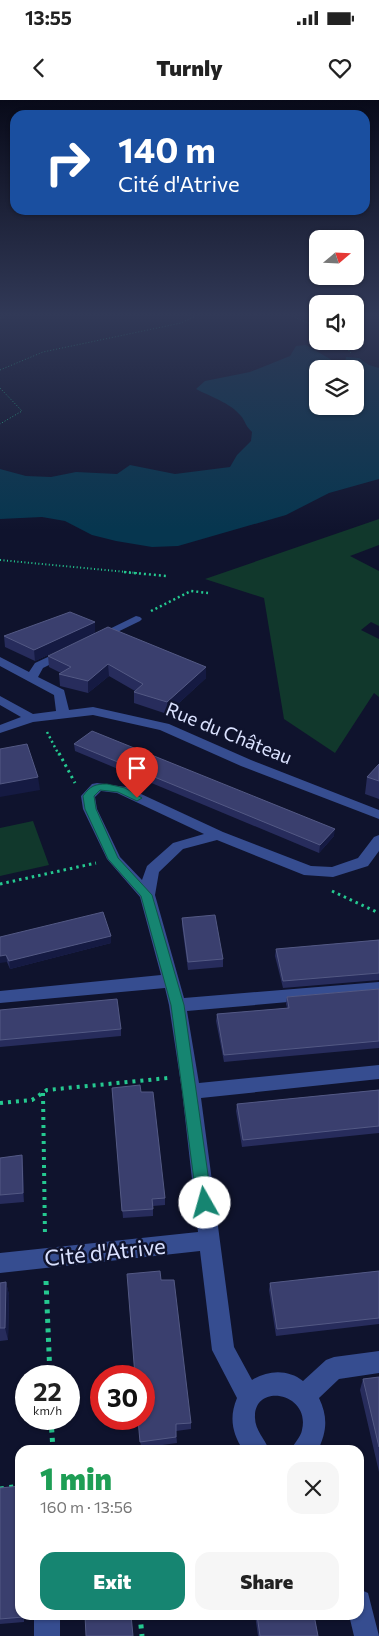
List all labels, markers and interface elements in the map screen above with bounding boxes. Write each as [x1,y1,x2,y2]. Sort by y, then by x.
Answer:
text: 13:55 [25,6,72,29]
icon: back [25,54,53,82]
text: Turnly [156,54,223,81]
icon: heart [326,54,354,82]
text: 140 m [118,127,216,170]
icon: right [35,130,100,195]
text: Cité d'Atrive [118,170,240,197]
north arrow [309,230,364,285]
map controls [309,230,364,415]
button: sound [309,295,364,350]
button: layers [309,360,364,415]
street label: Rue du Château [163,697,296,768]
pin [116,747,158,798]
icon: arrive [123,754,151,782]
position arrow [178,1176,230,1228]
street label: Cité d'Atrive [43,1232,167,1271]
speed limit sign: 30 [90,1365,155,1430]
text: 22 [33,1376,62,1406]
text: km/h [33,1403,62,1417]
text: 1 min [40,1459,112,1496]
button: close [287,1462,339,1514]
text: 160 m · 13:56 [40,1497,133,1516]
button: Exit [40,1552,185,1610]
button: Share [195,1552,339,1610]

